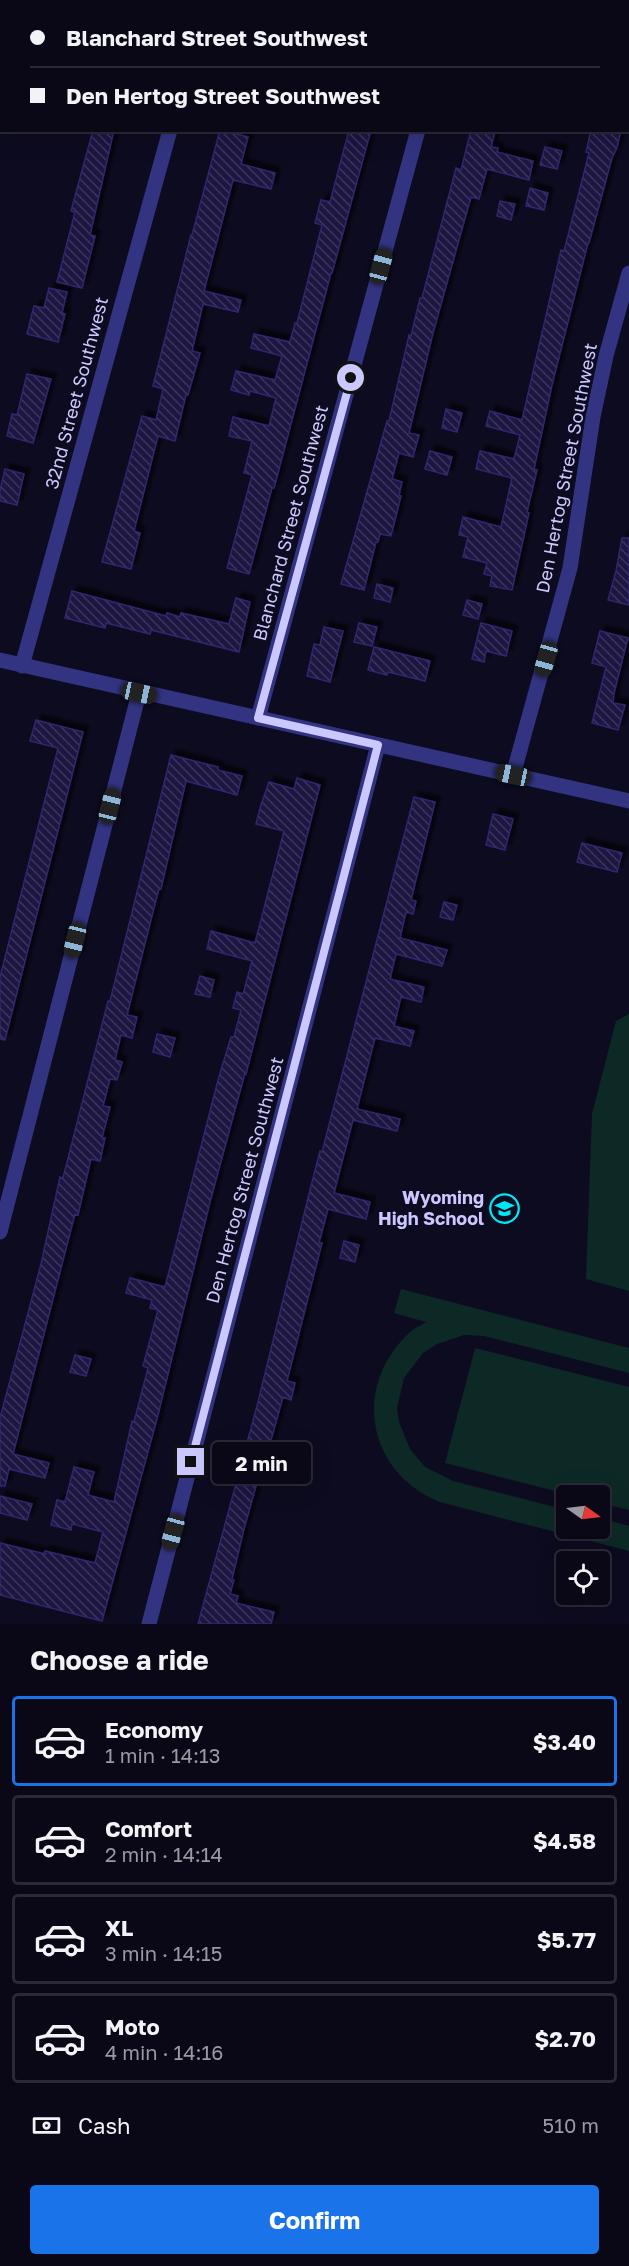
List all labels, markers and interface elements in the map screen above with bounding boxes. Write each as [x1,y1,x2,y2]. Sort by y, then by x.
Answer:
text: Blanchard Street Southwest [66,24,368,51]
text: Den Hertog Street Southwest [66,82,380,109]
car [368,246,394,286]
street label: 32nd Street Southwest [40,294,112,491]
street label: Den Hertog Street Southwest [531,341,601,595]
route start [337,364,364,391]
street label: Blanchard Street Southwest [248,402,332,643]
car [532,639,560,679]
car [120,680,158,706]
car [494,762,532,788]
car [97,786,123,826]
car [62,920,88,960]
street label: Den Hertog Street Southwest [200,1054,288,1305]
place label: Wyoming High School [378,1186,484,1229]
school or university icon: Wyoming High School [489,1192,521,1224]
callout: 2 min [212,1441,311,1483]
route end [177,1448,204,1475]
text: 2 min [235,1451,288,1475]
north arrow [556,1485,610,1539]
map controls [556,1485,610,1605]
car [160,1512,186,1552]
button: locate [556,1551,610,1605]
text: Choose a ride [30,1644,209,1676]
icon: car [33,1714,87,1768]
text: Economy [105,1716,203,1743]
text: $3.40 [533,1728,596,1755]
text: 1 min · 14:13 [105,1743,220,1767]
icon: car [33,1813,87,1867]
text: Comfort [105,1815,192,1842]
text: $4.58 [533,1827,596,1854]
text: 2 min · 14:14 [105,1842,223,1866]
icon: car [33,1912,87,1966]
text: XL [105,1914,133,1941]
text: $5.77 [537,1926,596,1953]
text: 3 min · 14:15 [105,1941,222,1965]
icon: car [33,2011,87,2065]
text: Moto [105,2013,160,2040]
text: $2.70 [535,2025,596,2052]
text: 4 min · 14:16 [105,2040,223,2064]
icon: cash [30,2109,63,2142]
text: Cash [78,2112,131,2139]
text: 510 m [543,2113,599,2137]
button: Confirm [30,2185,599,2254]

